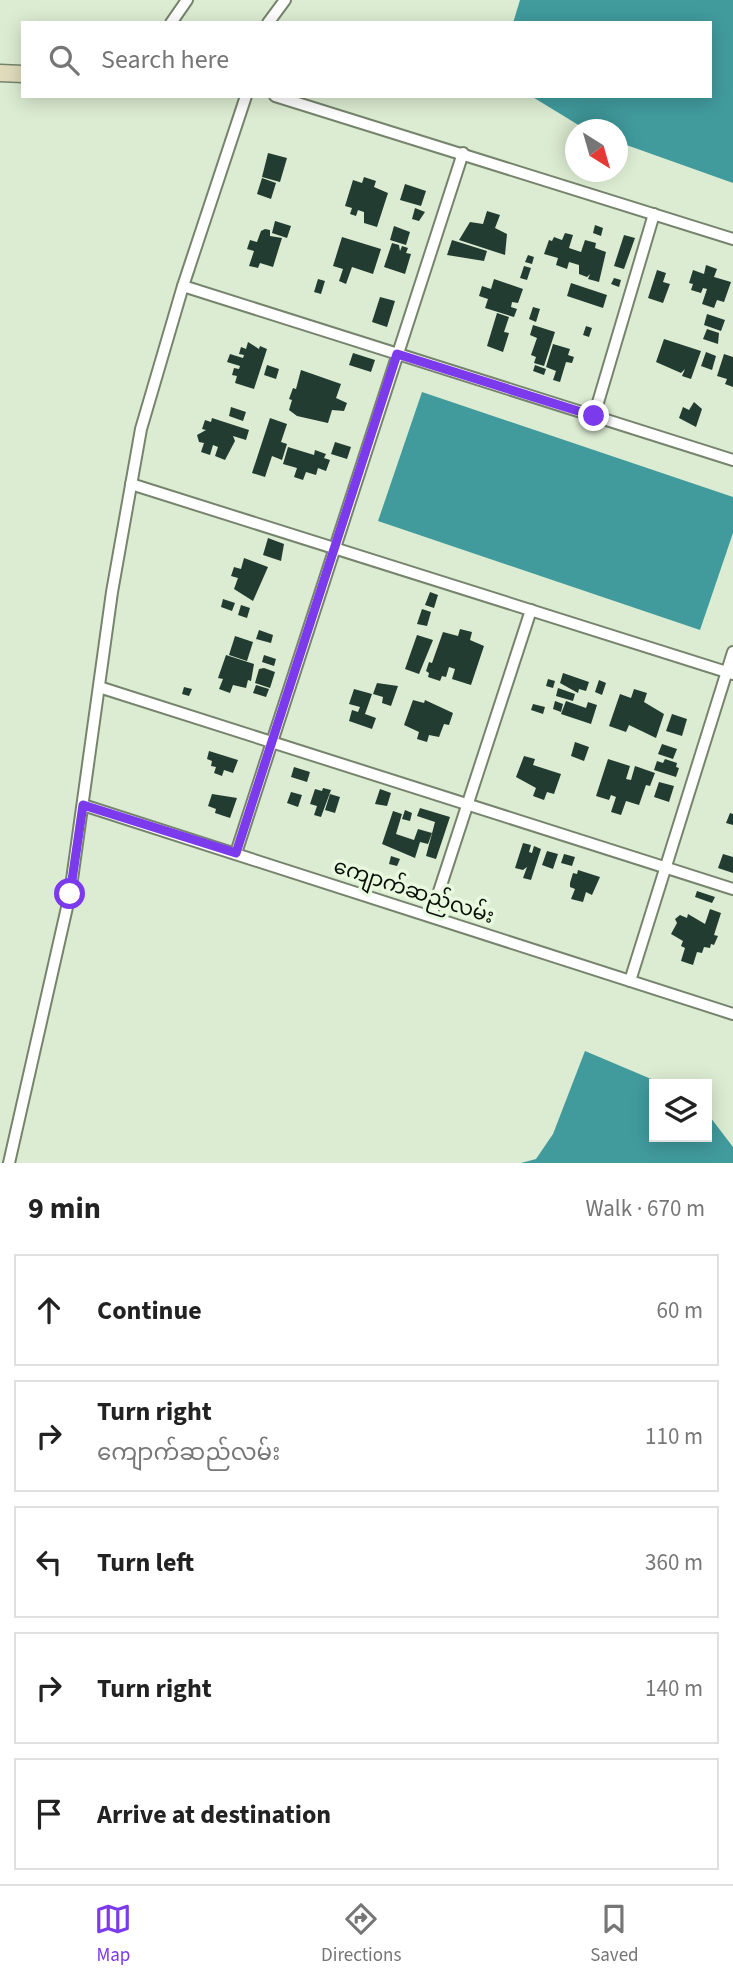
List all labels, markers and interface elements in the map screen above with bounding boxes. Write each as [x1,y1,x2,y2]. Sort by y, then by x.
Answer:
search box [21,21,712,98]
icon: search [45,41,83,79]
text: Search here [101,41,229,78]
north arrow [565,119,628,182]
route end [578,400,609,431]
street label: ကျောက်ဆည်လမ်း [329,850,498,934]
route start [54,878,85,909]
map controls [649,1079,712,1142]
button: layers [649,1079,712,1142]
text: 9 min [28,1187,101,1230]
text: Walk · 670 m [586,1192,705,1225]
icon: ahead [30,1291,68,1329]
text: Continue [97,1292,202,1329]
text: 60 m [656,1294,703,1327]
text: Turn right [97,1393,212,1430]
icon: right [30,1417,68,1455]
text: 110 m [645,1420,703,1453]
text: ကျောက်ဆည်လမ်း [97,1436,280,1469]
icon: left [30,1543,68,1581]
text: Turn left [97,1544,194,1581]
text: 360 m [645,1546,703,1579]
icon: right [30,1669,68,1707]
text: Turn right [97,1670,212,1707]
text: 140 m [645,1672,703,1705]
icon: arrive [30,1795,68,1833]
text: Arrive at destination [97,1796,331,1833]
tab: Map [94,1900,132,1969]
tab: Directions [321,1900,401,1969]
tab: Saved [590,1900,639,1969]

